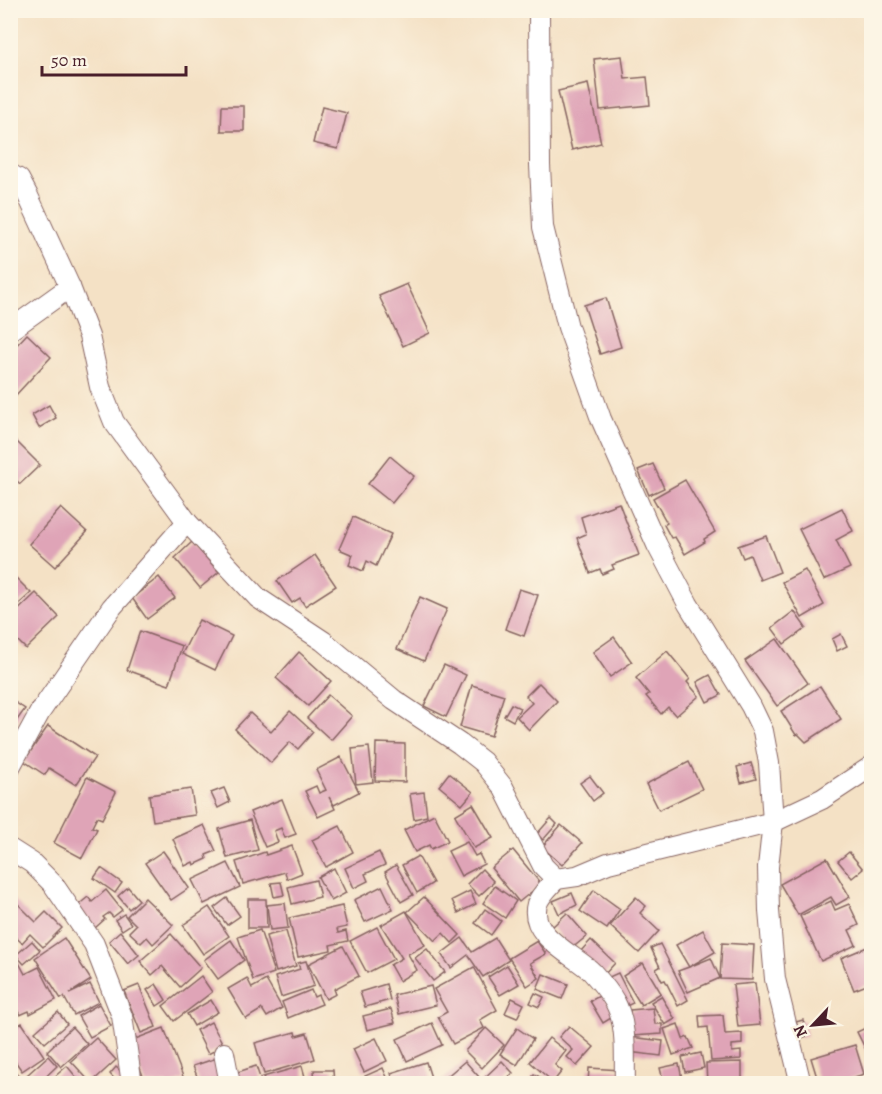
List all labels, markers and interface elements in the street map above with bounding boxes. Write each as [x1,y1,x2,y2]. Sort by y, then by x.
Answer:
scale bar [42,39,186,77]
text: 50 m [51,48,87,72]
north arrow [783,995,843,1055]
text: N [788,1021,813,1041]

